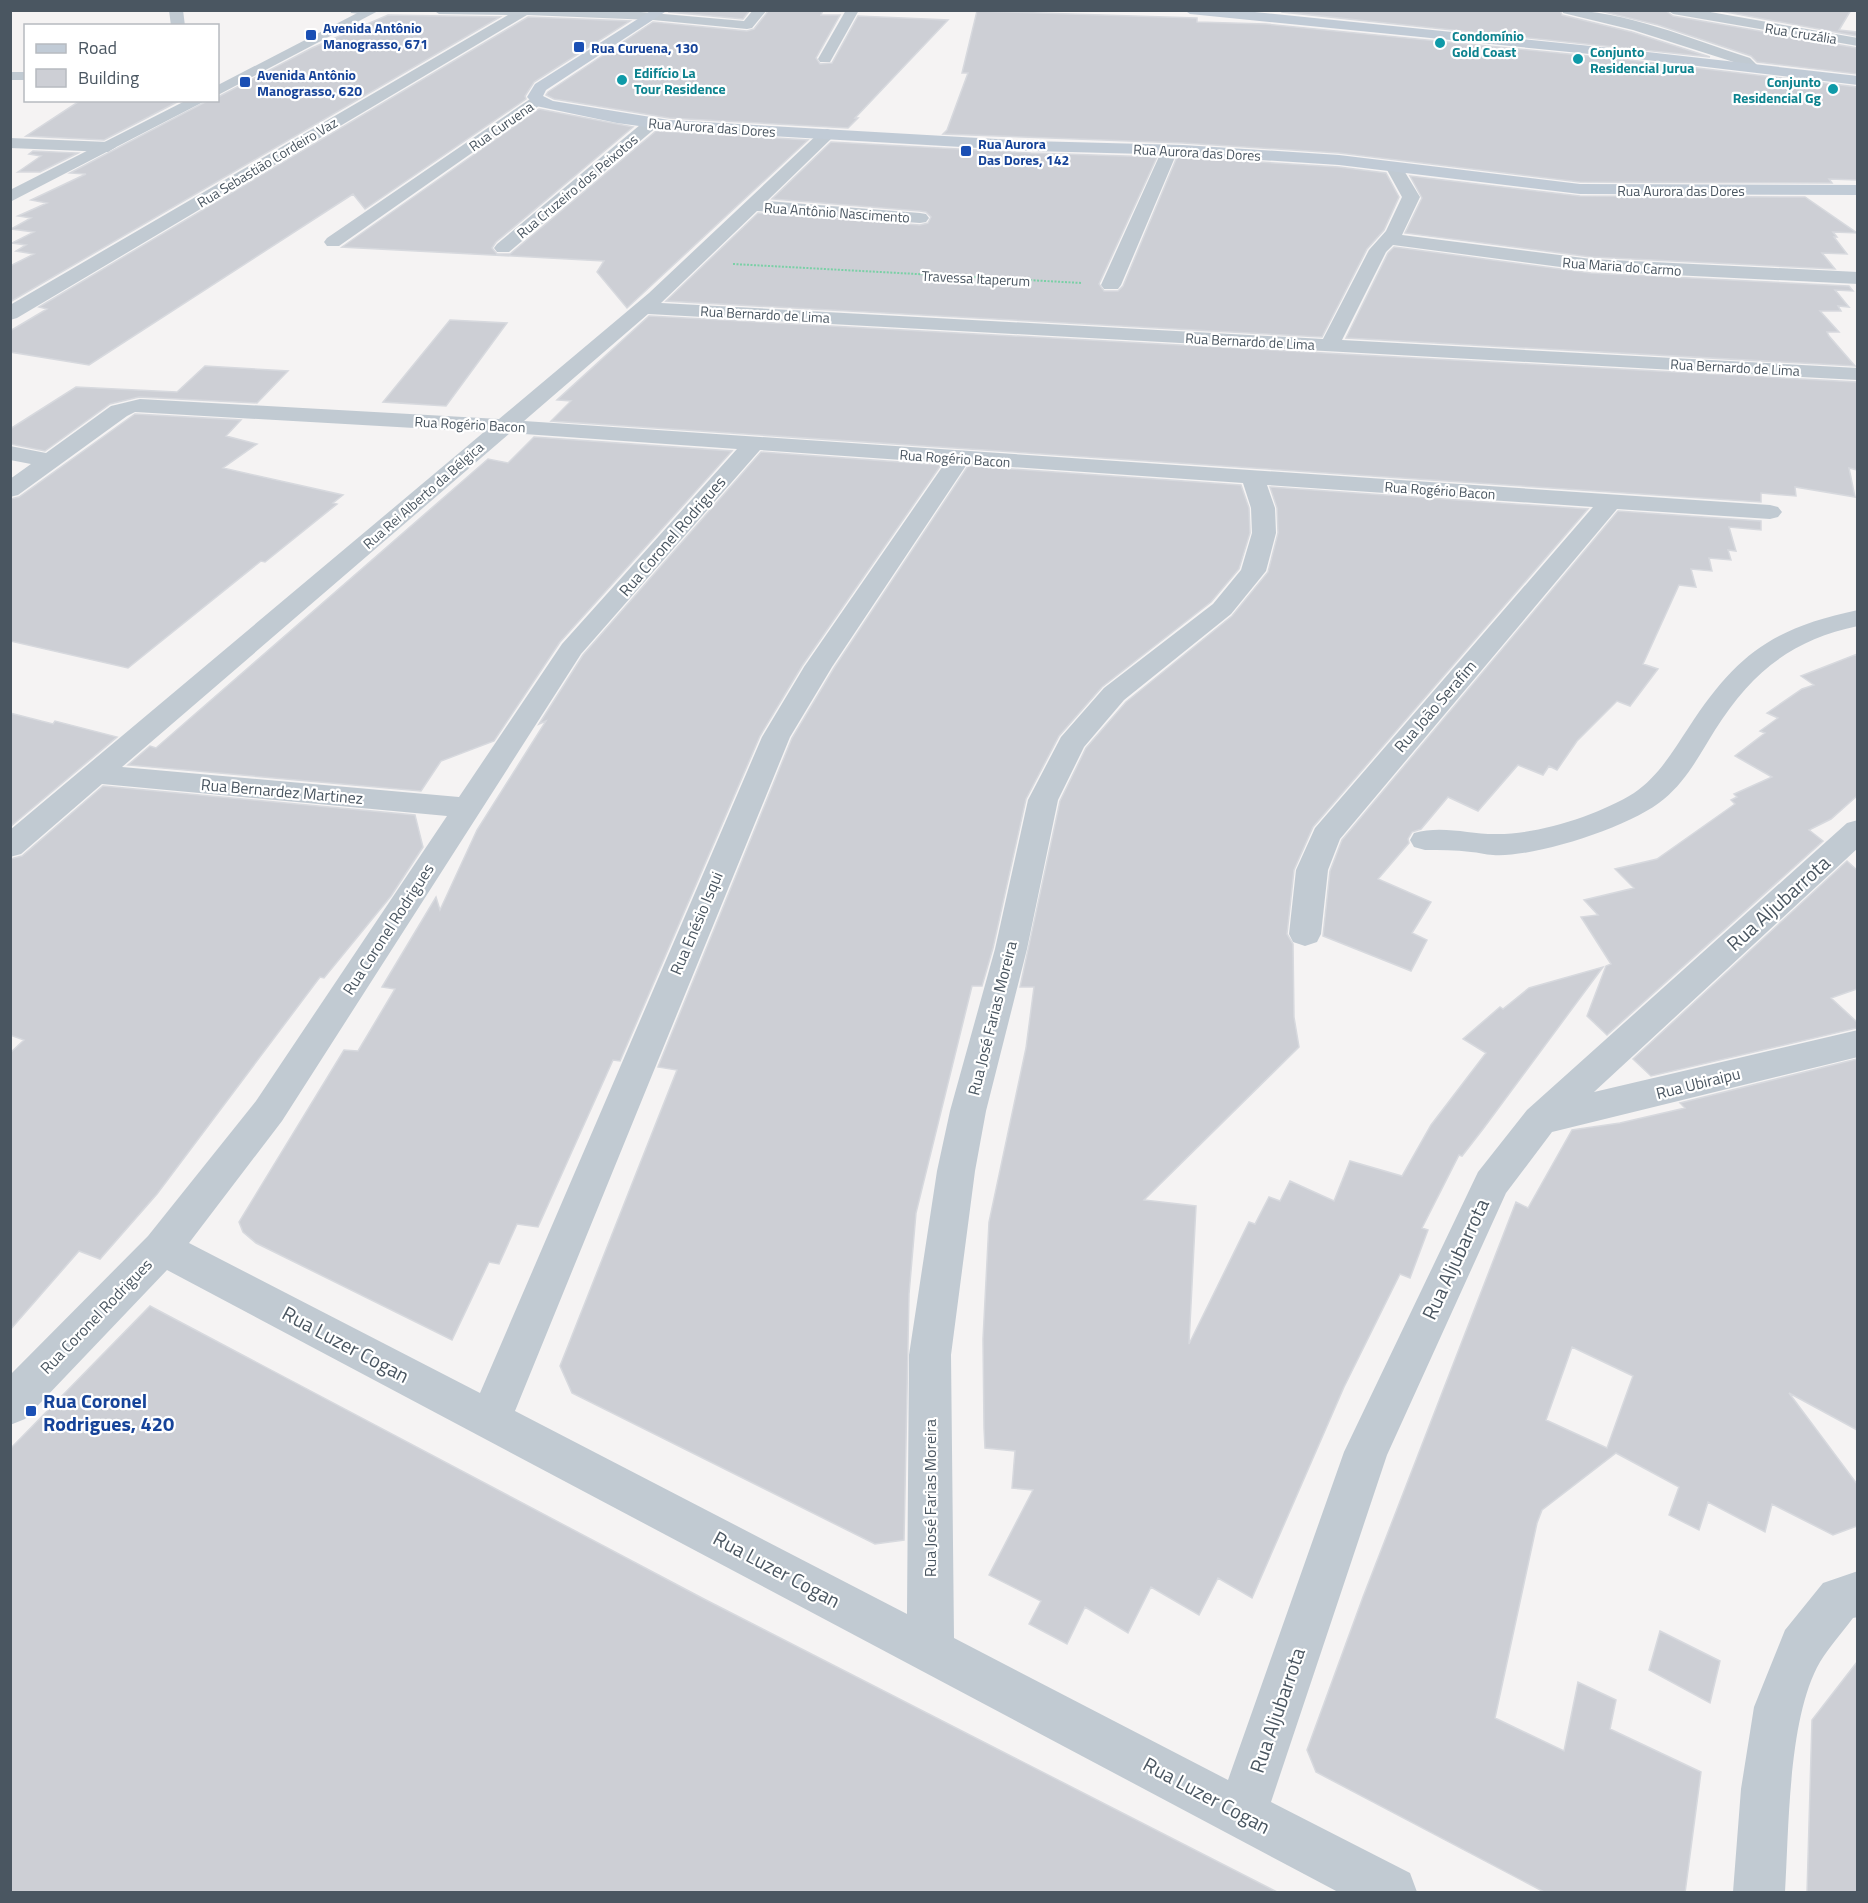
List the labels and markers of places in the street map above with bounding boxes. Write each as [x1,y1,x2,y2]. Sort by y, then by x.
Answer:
place label: Avenida Antônio Manograsso, 671 [323,17,428,54]
place label: Condomínio Gold Coast [1452,25,1524,62]
marker: Avenida Antônio Manograsso, 671 [304,28,318,42]
marker: Condomínio Gold Coast [1433,36,1447,50]
place label: Rua Curuena, 130 [591,37,698,58]
marker: Rua Curuena, 130 [572,40,586,54]
place label: Conjunto Residencial Jurua [1590,41,1694,78]
marker: Conjunto Residencial Jurua [1571,52,1585,66]
place label: Edifício La Tour Residence [634,62,726,99]
place label: Avenida Antônio Manograsso, 620 [257,64,362,101]
place label: Conjunto Residencial Gg [1733,71,1822,108]
marker: Edifício La Tour Residence [615,73,629,87]
marker: Avenida Antônio Manograsso, 620 [238,75,252,89]
marker: Conjunto Residencial Gg [1826,82,1840,96]
place label: Rua Aurora Das Dores, 142 [978,133,1069,170]
marker: Rua Aurora Das Dores, 142 [959,144,973,158]
place label: Rua Coronel Rodrigues, 420 [43,1385,174,1439]
marker: Rua Coronel Rodrigues, 420 [24,1404,38,1418]

